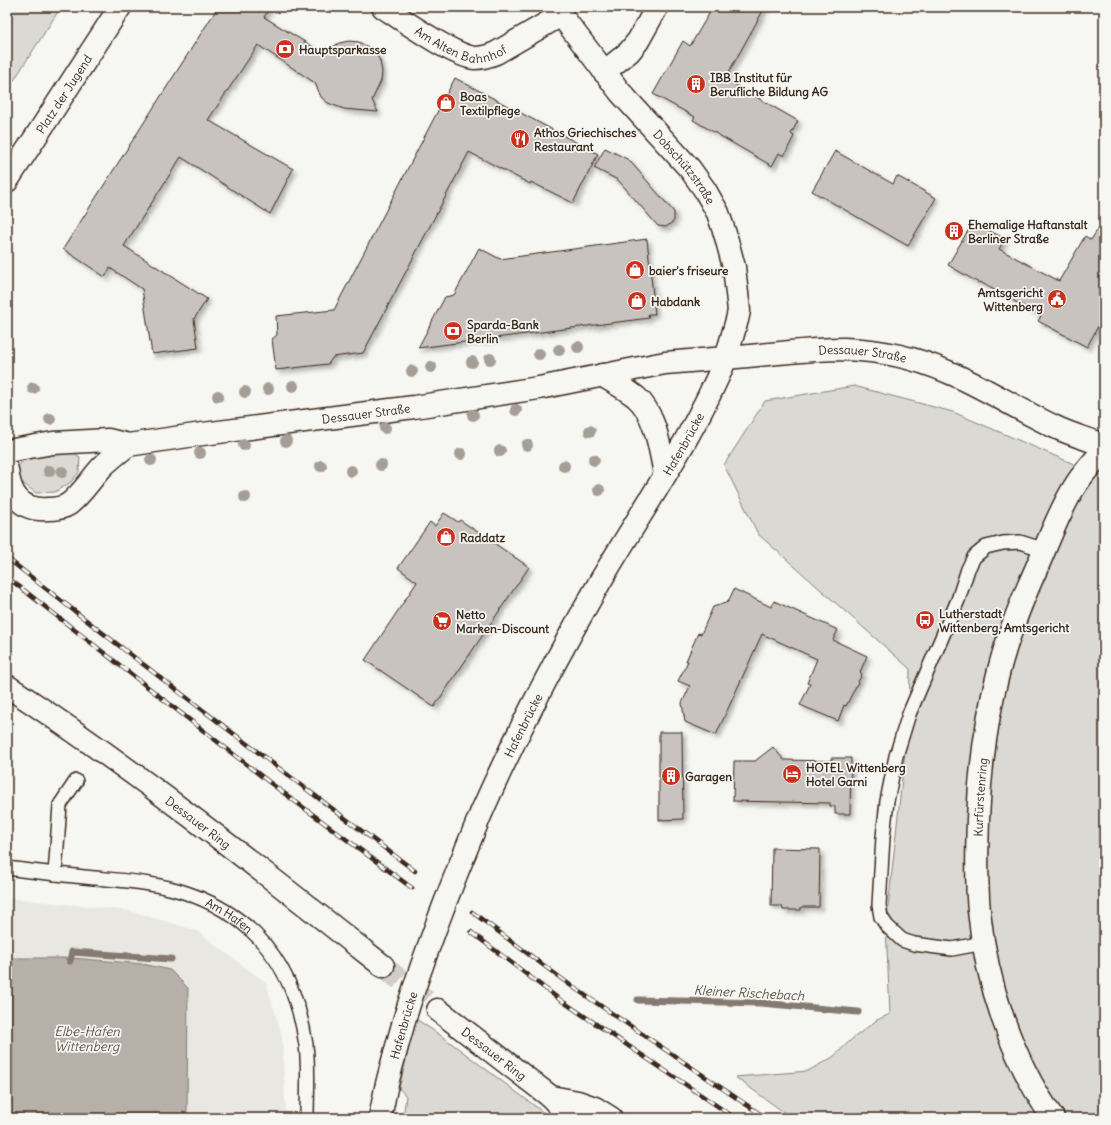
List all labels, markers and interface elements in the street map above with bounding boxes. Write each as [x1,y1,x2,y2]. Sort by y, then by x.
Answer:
street label: Am Alten Bahnhof [412,23,510,66]
bank icon: Hauptsparkasse [274,38,296,60]
place label: Hauptsparkasse [299,42,387,58]
street label: Platz der Jugend [33,52,95,136]
place label: IBB Institut für Berufliche Bildung AG [710,70,828,100]
building icon: IBB Institut für Berufliche Bildung AG [685,73,707,95]
place label: Boas Textilpflege [460,89,521,119]
shop icon: Boas Textilpflege [435,92,457,114]
place label: Athos Griechisches Restaurant [534,125,637,154]
street label: Dobschützstraße [650,126,719,207]
restaurant icon: Athos Griechisches Restaurant [509,128,531,150]
place label: Ehemalige Haftanstalt Berliner Straße [968,217,1089,246]
building icon: Ehemalige Haftanstalt Berliner Straße [943,220,965,242]
shop icon: baier's friseure [624,259,646,281]
place label: baier's friseure [649,263,729,278]
place label: Amtsgericht Wittenberg [978,285,1044,315]
public building icon: Amtsgericht Wittenberg [1046,288,1068,310]
shop icon: Habdank [626,290,648,312]
place label: Habdank [651,294,700,309]
place label: Sparda-Bank Berlin [467,317,539,346]
bank icon: Sparda-Bank Berlin [442,320,464,342]
street label: Dessauer Straße [818,341,908,365]
street label: Dessauer Straße [321,400,411,426]
street label: Hafenbrücke [659,410,707,478]
shop icon: Raddatz [435,526,457,548]
place label: Raddatz [460,530,505,545]
place label: Lutherstadt Wittenberg, Amtsgericht [939,606,1070,636]
place label: Netto Marken-Discount [456,607,550,636]
bus stop icon: Lutherstadt Wittenberg, Amtsgericht [914,609,936,631]
supermarket icon: Netto Marken-Discount [431,610,453,632]
street label: Hafenbrücke [501,691,545,760]
street label: Kurfürstenring [970,757,990,837]
place label: HOTEL Wittenberg Hotel Garni [806,760,906,789]
hotel icon: HOTEL Wittenberg Hotel Garni [781,763,803,785]
building icon: Garagen [660,765,682,787]
place label: Garagen [685,769,732,785]
street label: Dessauer Ring [163,793,234,852]
street label: Am Hafen [203,894,256,936]
water label: Kleiner Rischebach [693,982,805,1004]
street label: Hafenbrücke [386,990,420,1061]
water label: Elbe-Hafen Wittenberg [54,1023,121,1055]
street label: Dessauer Ring [459,1024,530,1083]

